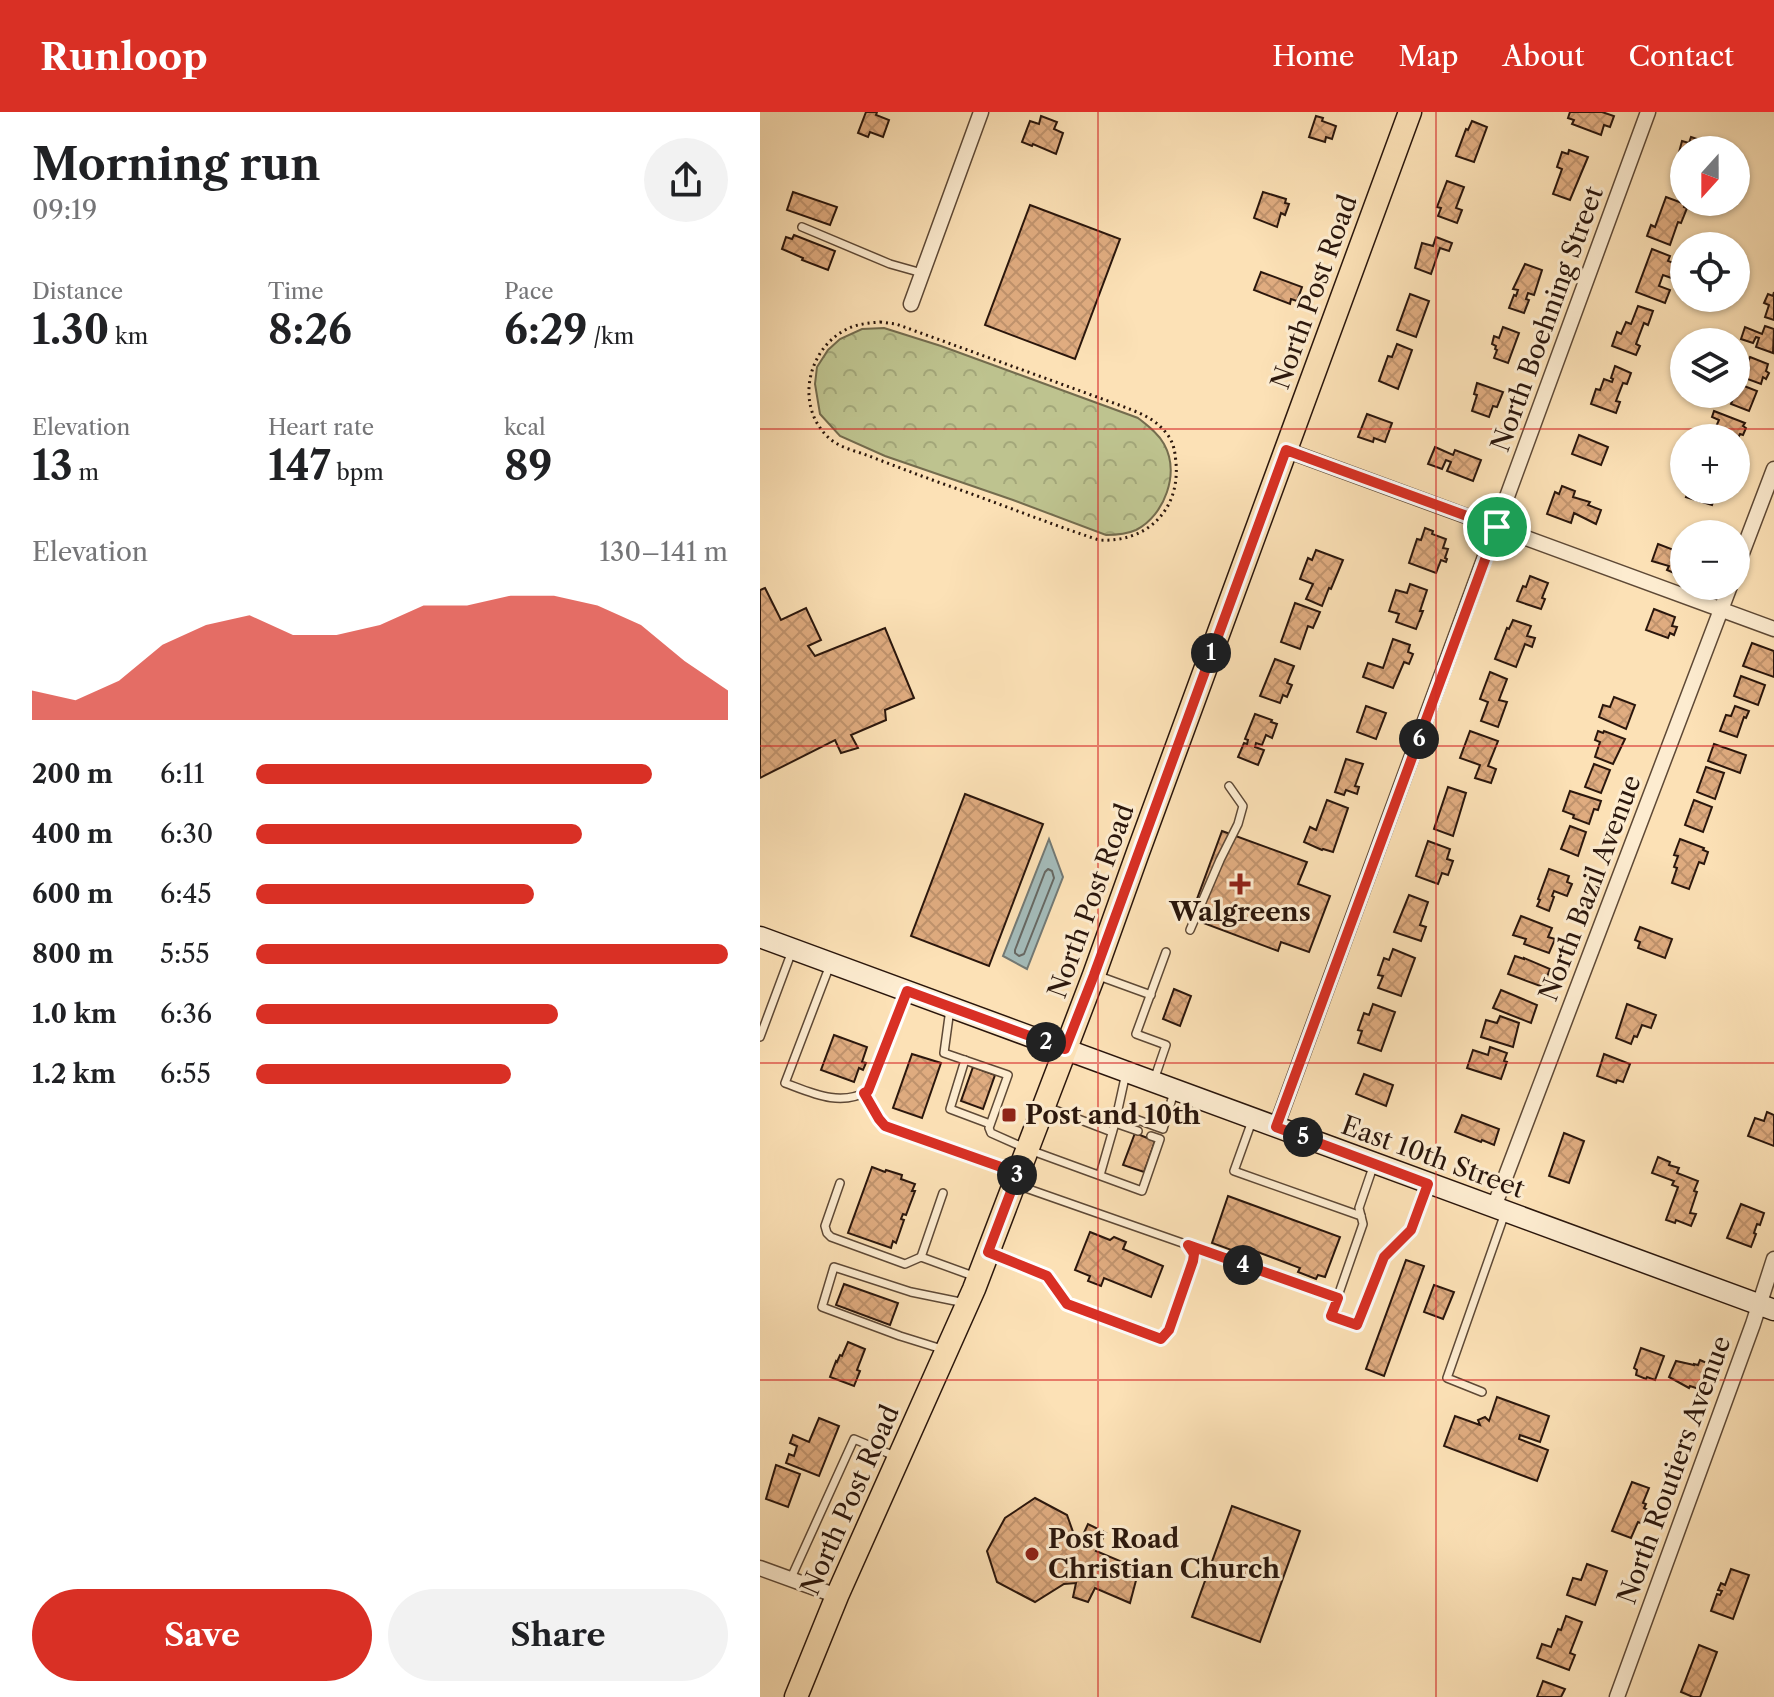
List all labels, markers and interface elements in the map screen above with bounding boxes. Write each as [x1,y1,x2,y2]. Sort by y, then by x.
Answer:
text: Runloop [40,33,208,80]
text: Home [1272,39,1354,73]
text: Map [1398,39,1458,73]
text: About [1502,39,1584,73]
text: Contact [1628,39,1734,73]
north arrow [1670,136,1750,216]
map controls [1670,136,1750,600]
text: Morning run [32,137,321,191]
button: share [644,138,728,222]
street label: North Boehning Street [1484,181,1610,456]
street label: North Post Road [1264,190,1364,393]
text: 09:19 [32,194,97,226]
button: locate [1670,232,1750,312]
text: Distance [32,278,123,305]
text: Time [268,278,324,305]
text: Pace [504,278,554,305]
text: 1.30 [32,305,109,354]
text: 8:26 [268,305,352,354]
text: 6:29 [504,305,587,354]
text: km [109,323,148,350]
text: /km [587,323,634,350]
button: layers [1670,328,1750,408]
text: Elevation [32,414,130,441]
text: Heart rate [268,414,374,441]
text: kcal [504,414,546,441]
button: + [1670,424,1750,504]
text: 13 [32,441,73,490]
text: 147 [268,441,331,490]
text: 89 [504,441,552,490]
text: m [73,459,99,486]
text: bpm [331,459,384,486]
pin [1463,493,1531,561]
icon: arrive [1475,505,1519,549]
button: − [1670,520,1750,600]
text: Elevation [32,536,148,568]
text: 130–141 m [599,536,728,568]
pin: 1 [1191,633,1231,673]
text: 1 [1206,639,1216,666]
pin: 6 [1399,719,1439,759]
text: 6 [1412,725,1426,752]
text: 200 m [32,758,113,790]
text: 6:11 [160,758,204,790]
street label: North Bazil Avenue [1532,771,1648,1005]
street label: North Post Road [1041,799,1141,1002]
text: 400 m [32,818,113,850]
text: 6:30 [160,818,213,850]
marker: Walgreens [1231,875,1249,893]
text: 600 m [32,878,113,910]
text: 6:45 [160,878,212,910]
place label: Walgreens [1168,896,1311,928]
text: 800 m [32,938,114,970]
text: 5:55 [160,938,210,970]
text: 1.0 km [32,998,117,1030]
text: 6:36 [160,998,212,1030]
pin: 2 [1026,1022,1066,1062]
text: 2 [1040,1028,1053,1055]
text: 1.2 km [32,1058,116,1090]
text: 6:55 [160,1058,211,1090]
place label: Post and 10th [1025,1099,1201,1131]
marker: Post and 10th [1000,1106,1018,1124]
street label: East 10th Street [1337,1109,1530,1205]
pin: 5 [1283,1117,1323,1157]
text: 5 [1297,1123,1309,1150]
pin: 3 [997,1155,1037,1195]
text: 3 [1011,1161,1023,1188]
pin: 4 [1223,1245,1263,1285]
text: 4 [1236,1251,1250,1278]
street label: North Routiers Avenue [1611,1332,1737,1608]
street label: North Post Road [794,1400,906,1600]
place label: Post Road Christian Church [1048,1523,1280,1585]
marker: Post Road Christian Church [1023,1545,1041,1563]
button: Save [32,1589,372,1681]
button: Share [388,1589,728,1681]

